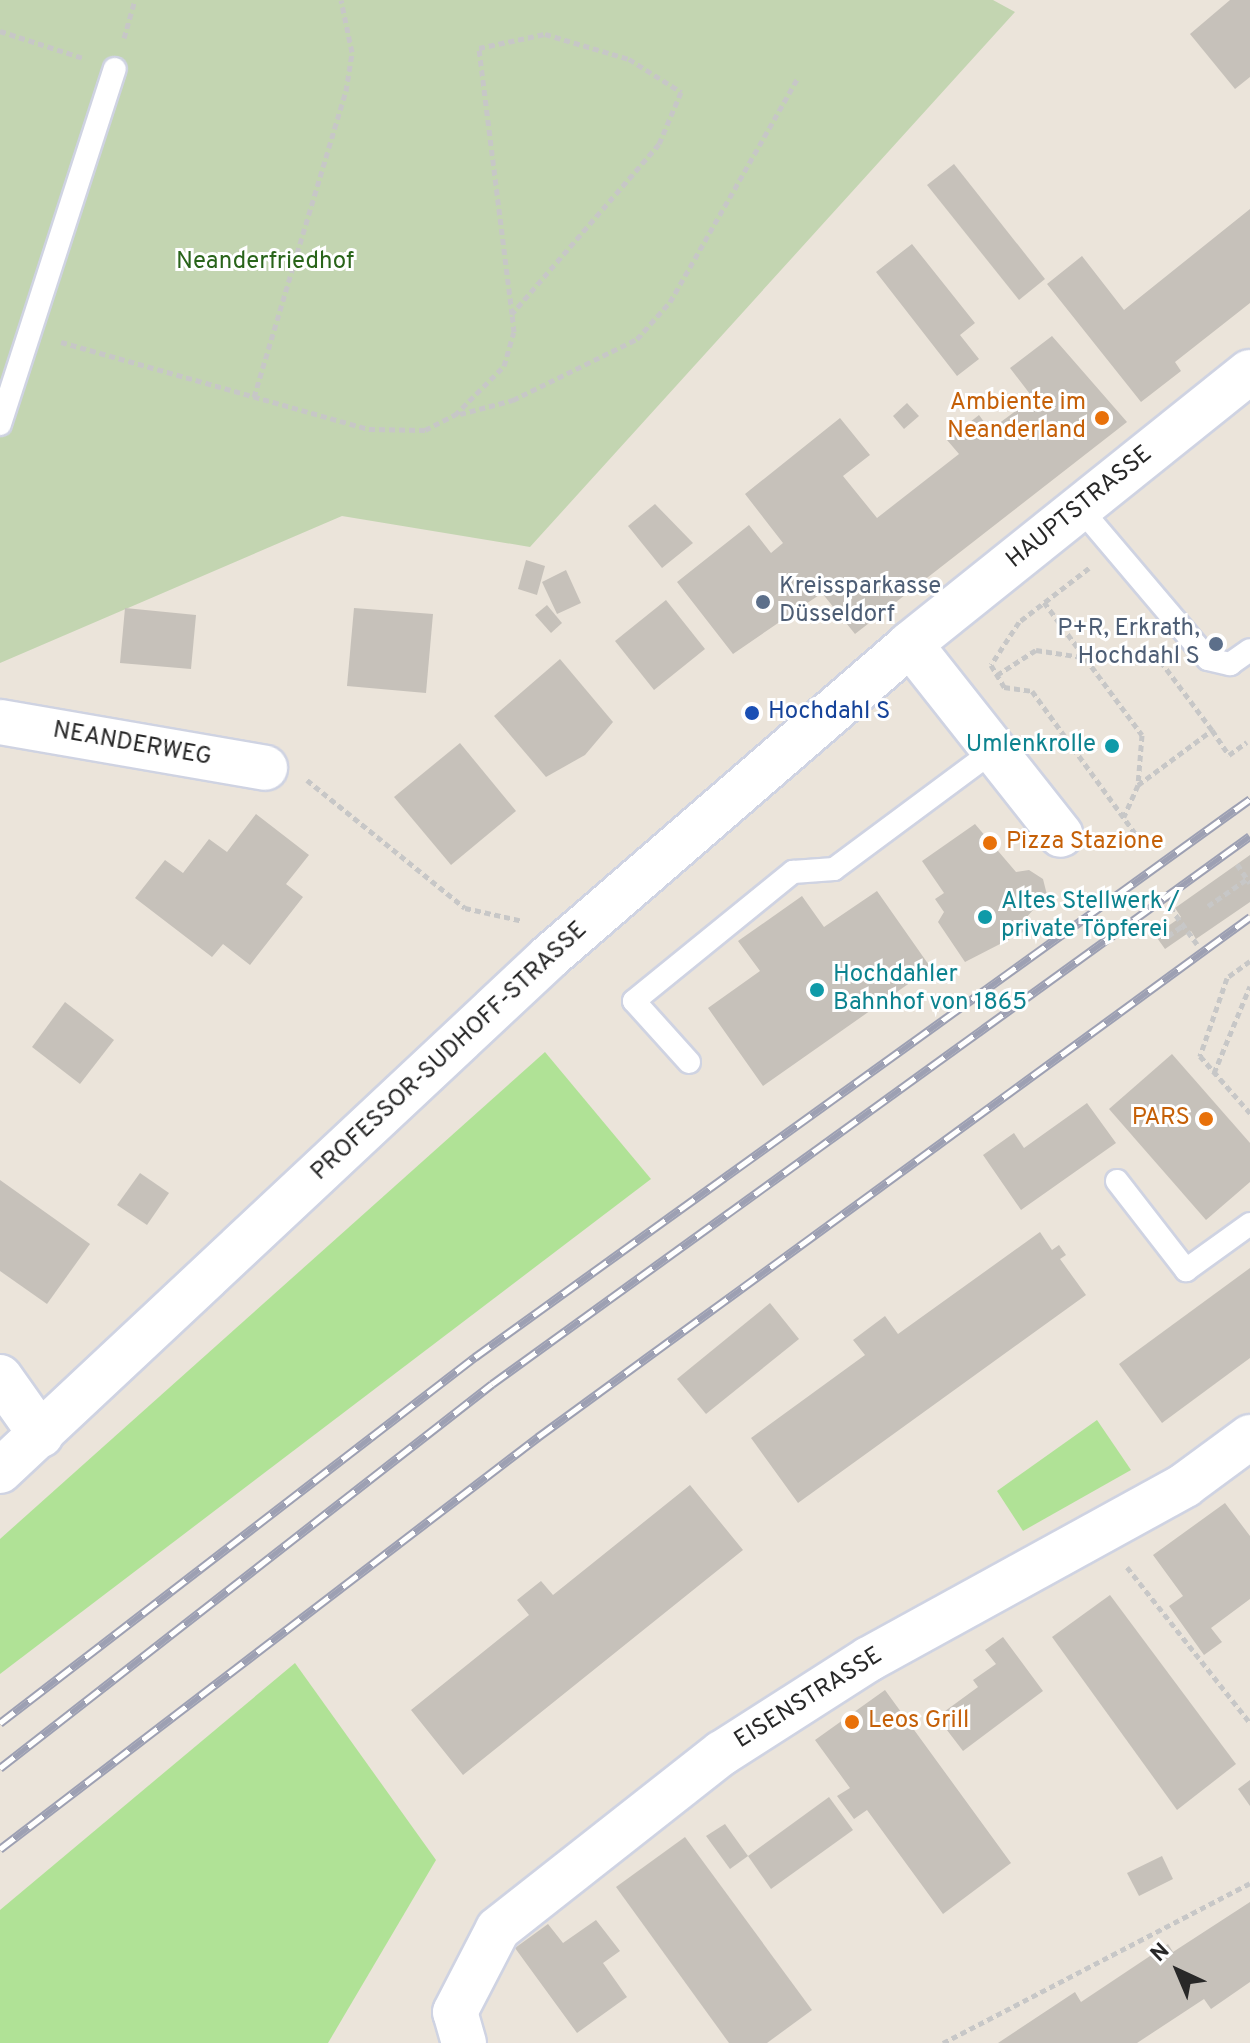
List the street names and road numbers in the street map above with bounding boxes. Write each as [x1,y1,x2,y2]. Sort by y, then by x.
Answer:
street label: HAUPTSTRASSE [1001,441,1159,575]
street label: NEANDERWEG [51,717,213,773]
street label: PROFESSOR-SUDHOFF-STRASSE [306,917,594,1187]
street label: EISENSTRASSE [730,1642,888,1756]

